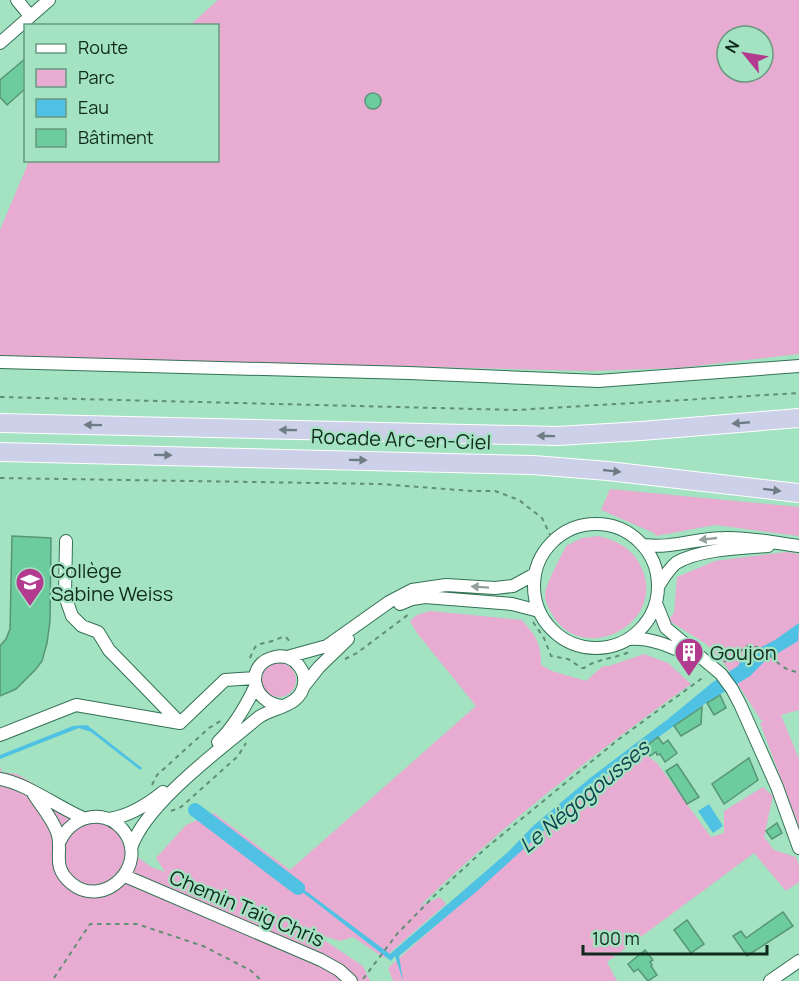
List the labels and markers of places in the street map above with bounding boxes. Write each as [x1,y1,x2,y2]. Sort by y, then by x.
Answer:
place label: Collège Sabine Weiss [51,557,173,607]
school or university icon: Collège Sabine Weiss [14,566,46,608]
building icon: Goujon [673,636,705,678]
place label: Goujon [710,639,777,666]

